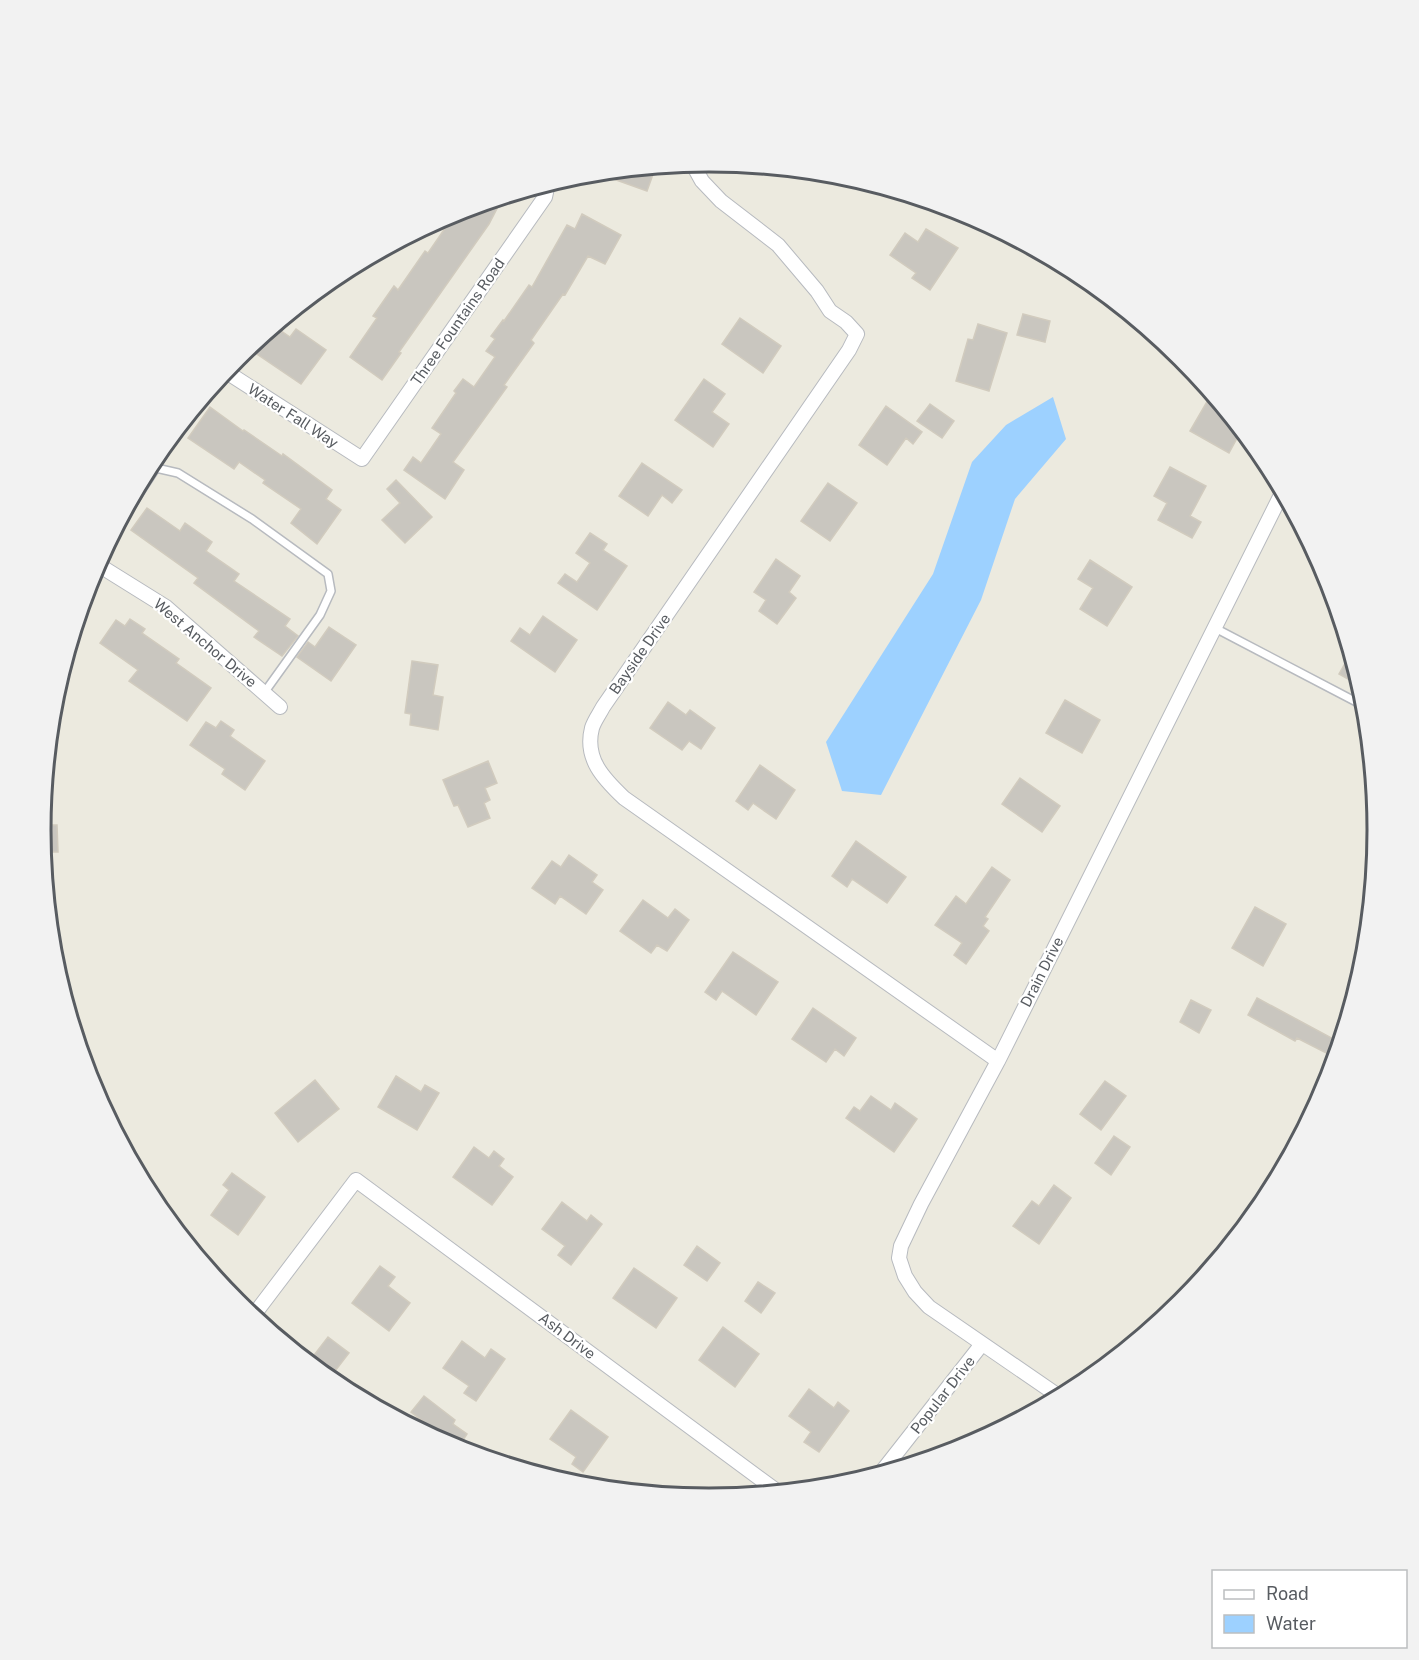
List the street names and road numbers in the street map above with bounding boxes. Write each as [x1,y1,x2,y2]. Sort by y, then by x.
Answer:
street label: Three Fountains Road [407,255,508,389]
street label: Water Fall Way [245,380,342,451]
street label: West Anchor Drive [150,595,260,691]
street label: Bayside Drive [606,610,674,697]
street label: Drain Drive [1017,934,1066,1010]
street label: Ash Drive [536,1309,599,1362]
street label: Popular Drive [907,1353,978,1437]

